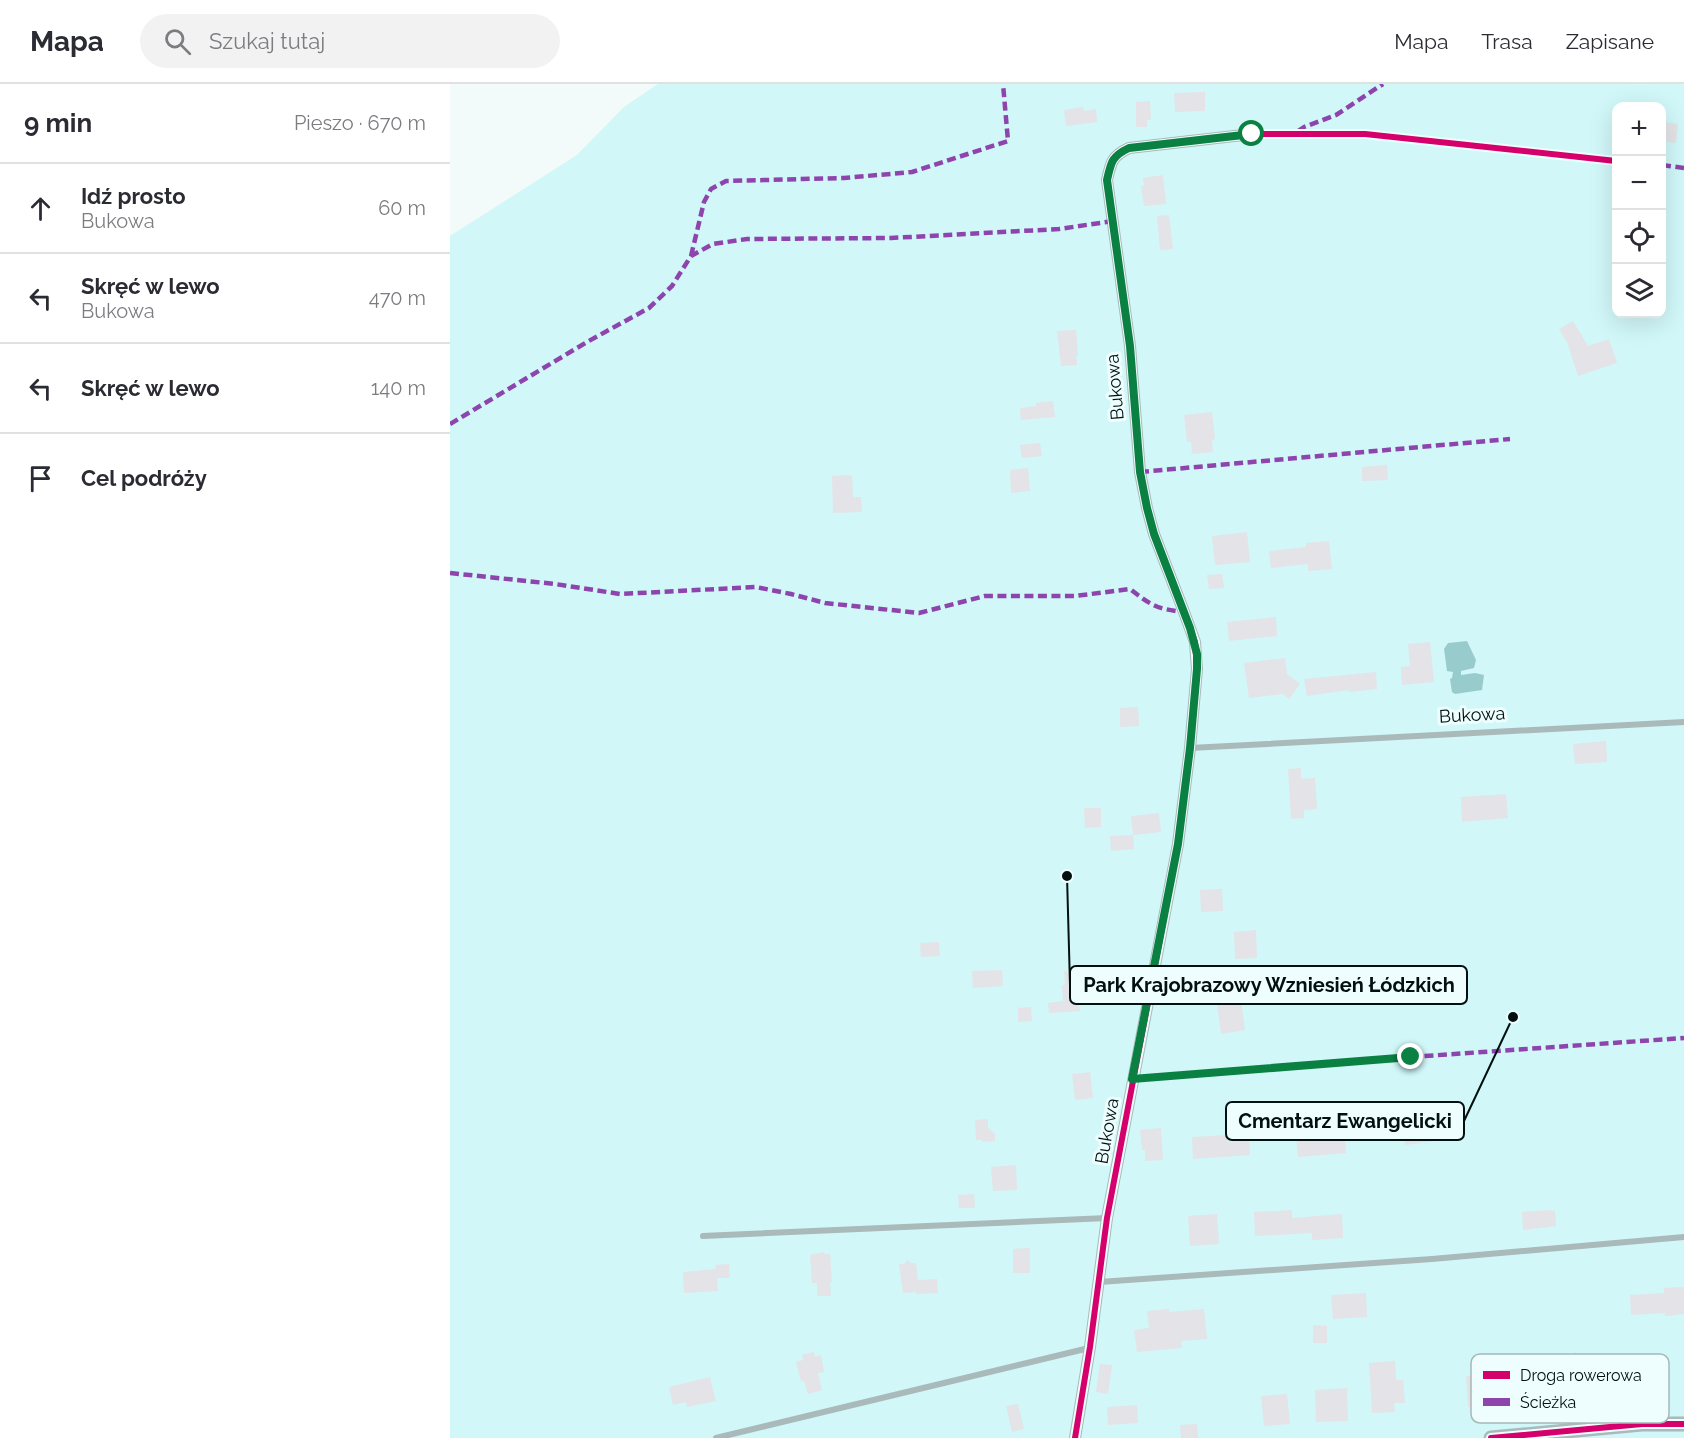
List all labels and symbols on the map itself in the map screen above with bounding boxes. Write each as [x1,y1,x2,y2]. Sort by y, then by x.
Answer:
route start [1238,120,1264,146]
street label: Bukowa [1101,353,1128,421]
street label: Bukowa [1438,702,1506,727]
callout: Park Krajobrazowy Wzniesień Łódzkich [1070,966,1467,1004]
text: Park Krajobrazowy Wzniesień Łódzkich [1083,973,1455,997]
route end [1397,1043,1423,1069]
street label: Bukowa [1090,1096,1123,1165]
callout: Cmentarz Ewangelicki [1226,1102,1464,1140]
text: Cmentarz Ewangelicki [1238,1109,1452,1133]
legend [1471,1354,1669,1423]
text: Droga rowerowa [1520,1366,1642,1385]
text: Ścieżka [1520,1392,1576,1412]

